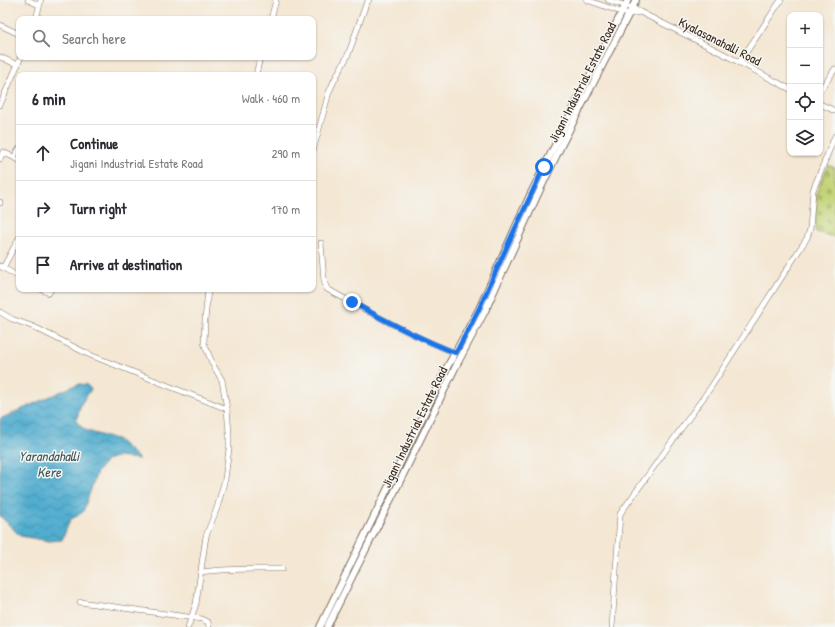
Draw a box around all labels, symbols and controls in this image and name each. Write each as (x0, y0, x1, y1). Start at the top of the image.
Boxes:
street label: Kyalasanahalli Road (676, 12, 764, 70)
map controls (787, 12, 823, 156)
button: + (787, 12, 823, 48)
search box (16, 16, 316, 60)
street label: Jigani Industrial Estate Road (544, 19, 620, 145)
icon: search (30, 27, 52, 49)
text: Search here (62, 28, 126, 49)
button: − (787, 48, 823, 84)
button: locate (787, 84, 823, 120)
text: 6 min (32, 87, 66, 110)
text: Walk · 460 m (242, 89, 300, 107)
button: layers (787, 120, 823, 156)
text: Continue (70, 133, 118, 154)
icon: ahead (32, 142, 54, 164)
text: 290 m (271, 144, 300, 162)
text: Jigani Industrial Estate Road (70, 154, 203, 172)
route start (535, 158, 553, 176)
icon: right (32, 198, 54, 220)
text: Turn right (70, 198, 126, 219)
text: 170 m (271, 200, 300, 218)
icon: arrive (32, 254, 54, 276)
text: Arrive at destination (70, 254, 182, 275)
route end (343, 293, 361, 311)
street label: Jigani Industrial Estate Road (377, 363, 451, 491)
water label: Yarandahalli Kere (19, 446, 81, 481)

